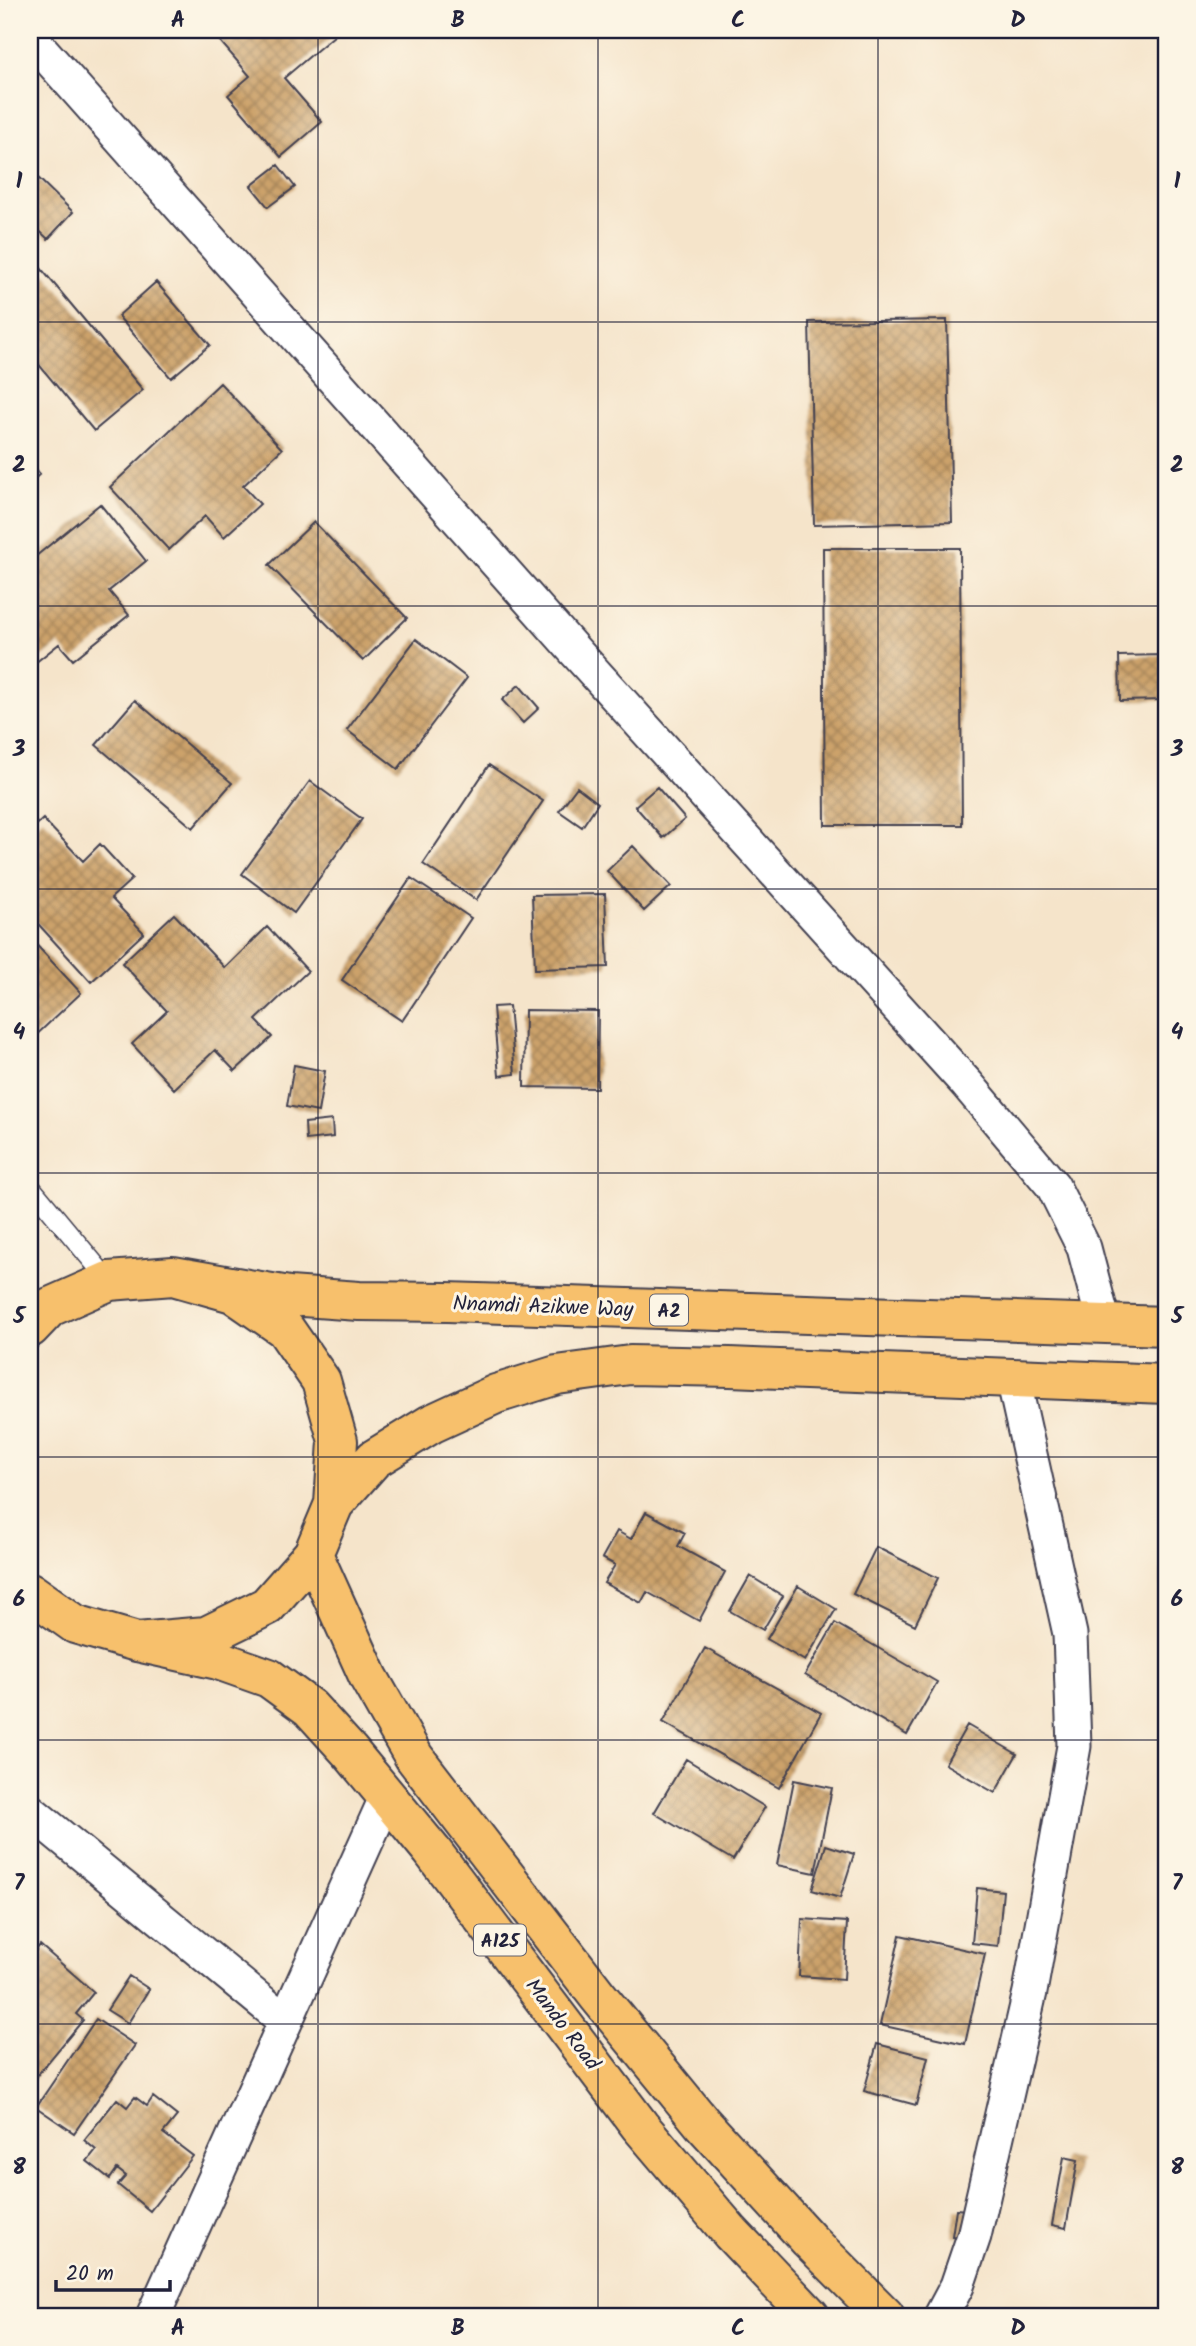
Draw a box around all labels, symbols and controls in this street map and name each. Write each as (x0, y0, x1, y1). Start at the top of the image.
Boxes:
text: A (171, 3, 185, 39)
text: B (451, 3, 465, 39)
text: C (731, 3, 745, 39)
text: D (1010, 3, 1026, 39)
text: 1 (16, 164, 23, 200)
text: 1 (1174, 164, 1181, 200)
text: 2 (12, 448, 26, 484)
text: 2 (1170, 448, 1184, 484)
text: 3 (12, 732, 26, 768)
text: 3 (1170, 732, 1184, 768)
text: 4 (13, 1015, 26, 1051)
text: 4 (1171, 1015, 1184, 1051)
street label: Nnamdi Azikwe Way (452, 1288, 634, 1327)
road number: A2 (650, 1294, 688, 1326)
text: 5 (12, 1299, 27, 1335)
text: 5 (1170, 1299, 1185, 1335)
text: 6 (13, 1582, 25, 1618)
text: 6 (1171, 1582, 1183, 1618)
text: 7 (14, 1866, 26, 1902)
text: 7 (1172, 1866, 1184, 1902)
road number: A125 (474, 1924, 526, 1956)
street label: Mando Road (516, 1972, 608, 2078)
text: 8 (12, 2150, 26, 2186)
text: 8 (1170, 2150, 1184, 2186)
scale bar (56, 2248, 170, 2292)
text: 20 m (66, 2258, 114, 2291)
text: A (171, 2311, 185, 2346)
text: B (451, 2311, 465, 2346)
text: C (731, 2311, 745, 2346)
text: D (1010, 2311, 1026, 2346)

